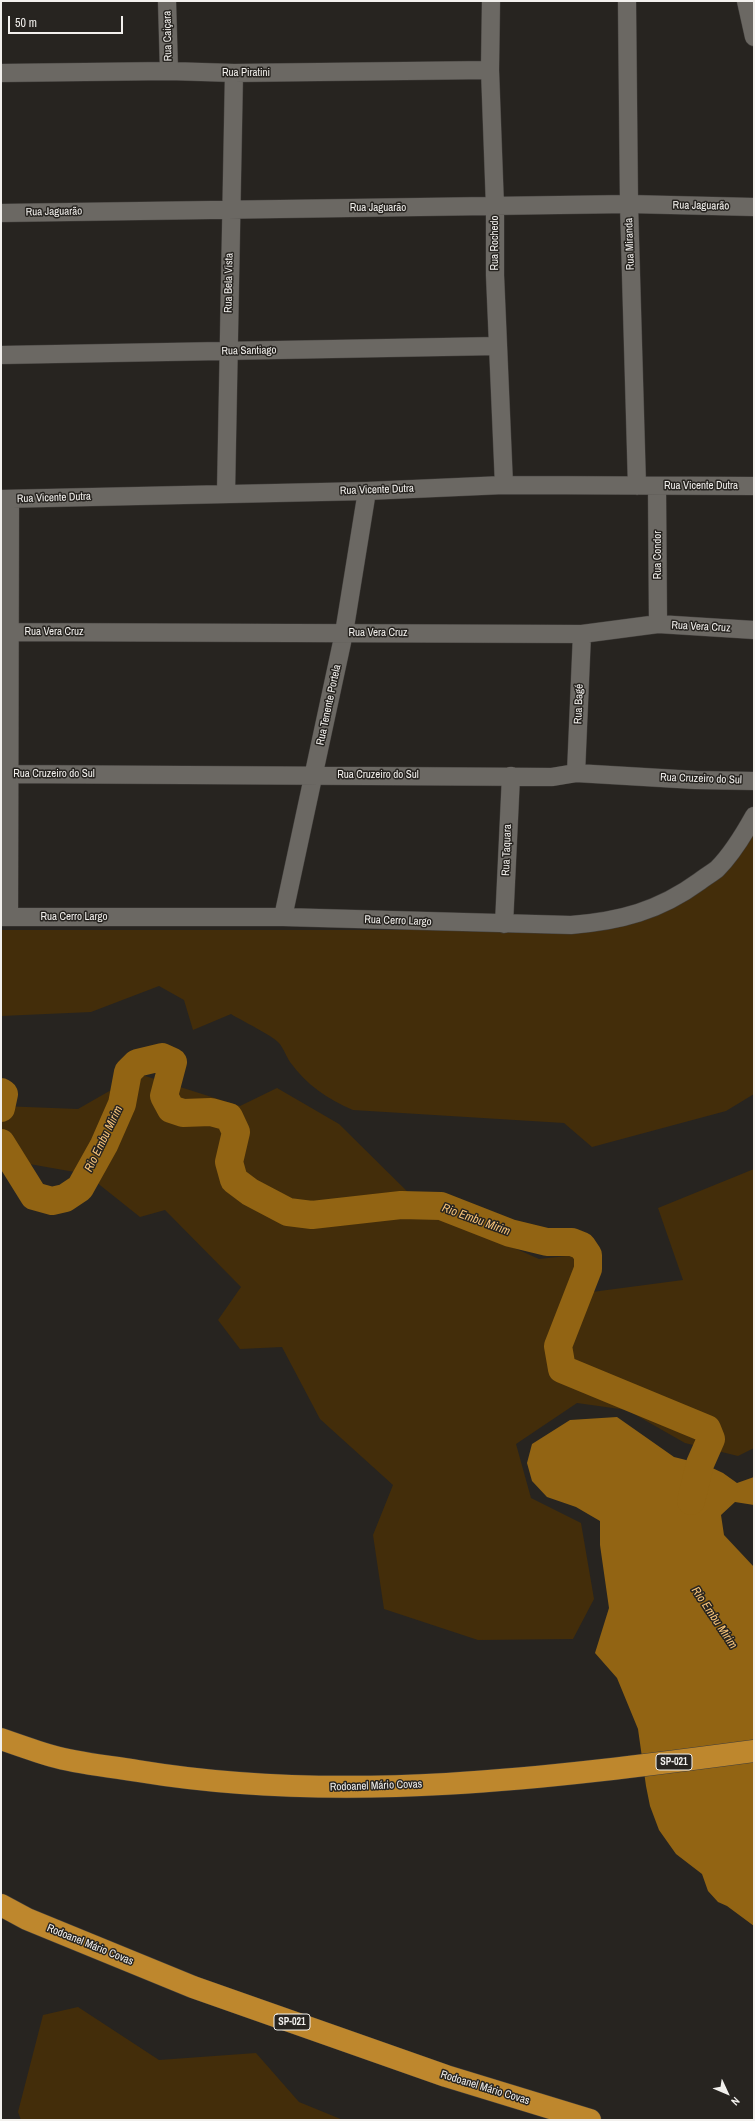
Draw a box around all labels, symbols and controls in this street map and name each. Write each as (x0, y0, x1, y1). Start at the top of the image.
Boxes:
scale bar (10, 8, 125, 34)
street label: Rua Caiçara (161, 11, 175, 61)
text: 50 m (15, 15, 37, 31)
street label: Rua Piratini (222, 66, 270, 80)
street label: Rua Jaguarão (673, 199, 729, 213)
street label: Rua Jaguarão (350, 201, 406, 215)
street label: Rua Jaguarão (26, 205, 82, 219)
street label: Rua Rochedo (488, 215, 502, 271)
street label: Rua Miranda (622, 218, 638, 270)
street label: Rua Bela Vista (222, 253, 236, 313)
street label: Rua Santiago (221, 344, 277, 358)
street label: Rua Vicente Dutra (664, 479, 738, 493)
street label: Rua Vicente Dutra (340, 482, 414, 498)
street label: Rua Vicente Dutra (17, 490, 91, 506)
street label: Rua Condor (651, 531, 665, 579)
street label: Rua Vera Cruz (671, 619, 731, 635)
street label: Rua Vera Cruz (24, 625, 84, 639)
street label: Rua Vera Cruz (348, 626, 408, 640)
street label: Rua Tenente Portela (314, 663, 344, 747)
street label: Rua Bagé (572, 684, 586, 724)
street label: Rua Cruzeiro do Sul (13, 767, 95, 781)
street label: Rua Cruzeiro do Sul (337, 768, 419, 782)
street label: Rua Cruzeiro do Sul (660, 771, 742, 787)
street label: Rua Taquara (499, 824, 515, 876)
street label: Rua Cerro Largo (40, 910, 108, 924)
street label: Rua Cerro Largo (364, 913, 432, 929)
water label: Rio Embu Mirim (82, 1104, 126, 1174)
water label: Rio Embu Mirim (440, 1201, 512, 1239)
water label: Rio Embu Mirim (688, 1584, 740, 1652)
road number: SP-021 (656, 1754, 692, 1770)
street label: Rodoanel Mário Covas (330, 1778, 422, 1794)
street label: Rodoanel Mário Covas (45, 1922, 135, 1968)
road number: SP-021 (274, 2014, 310, 2030)
street label: Rodoanel Mário Covas (439, 2068, 531, 2108)
north arrow (707, 2073, 747, 2113)
text: N (728, 2094, 743, 2109)

